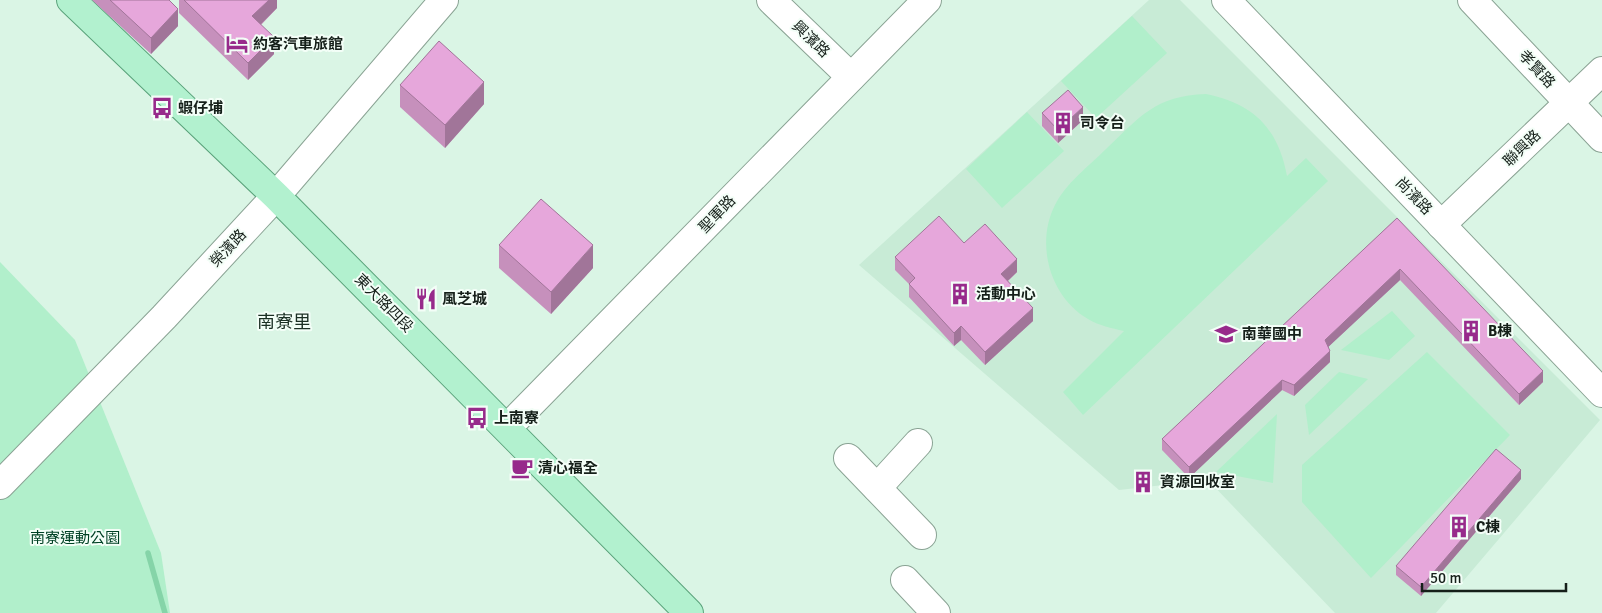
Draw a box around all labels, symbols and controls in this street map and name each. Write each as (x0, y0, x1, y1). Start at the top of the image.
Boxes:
street label: 興濱路 (789, 17, 833, 61)
hotel icon: 約客汽車旅館 (224, 31, 250, 57)
place label: 約客汽車旅館 (253, 35, 343, 53)
street label: 孝賢路 (1515, 46, 1559, 92)
bus stop icon: 蝦仔埔 (149, 95, 175, 121)
place label: 蝦仔埔 (178, 99, 223, 117)
building icon: 司令台 (1050, 110, 1076, 136)
place label: 司令台 (1080, 114, 1125, 132)
street label: 聯興路 (1500, 126, 1544, 170)
street label: 尚濱路 (1392, 174, 1436, 218)
street label: 聖軍路 (695, 192, 739, 236)
street label: 榮濱路 (206, 225, 250, 271)
street label: 東大路四段 (351, 270, 417, 336)
building icon: 活動中心 (947, 281, 973, 307)
place label: 活動中心 (976, 285, 1036, 303)
restaurant icon: 風芝城 (413, 286, 439, 312)
place label: 風芝城 (442, 290, 487, 308)
district label: 南寮里 (257, 311, 311, 333)
building icon: B棟 (1458, 318, 1484, 344)
school or university icon: 南華國中 (1213, 321, 1239, 347)
place label: B棟 (1488, 322, 1512, 340)
place label: 南華國中 (1242, 325, 1302, 343)
bus stop icon: 上南寮 (464, 405, 490, 431)
place label: 上南寮 (494, 409, 539, 427)
cafe icon: 清心福全 (509, 455, 535, 481)
place label: 清心福全 (538, 459, 598, 477)
building icon: 資源回收室 (1130, 469, 1156, 495)
place label: 資源回收室 (1160, 473, 1235, 491)
building icon: C棟 (1446, 514, 1472, 540)
place label: C棟 (1476, 518, 1500, 536)
park label: 南寮運動公園 (30, 529, 120, 547)
scale bar (1422, 560, 1566, 592)
text: 50 m (1430, 569, 1461, 587)

